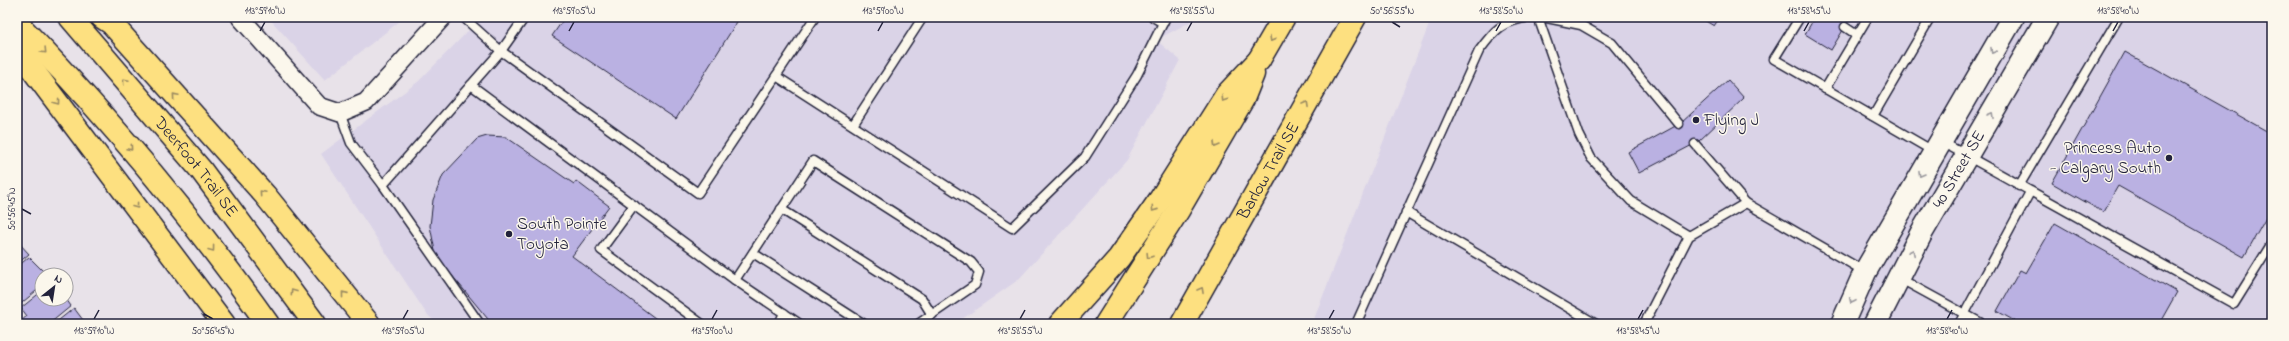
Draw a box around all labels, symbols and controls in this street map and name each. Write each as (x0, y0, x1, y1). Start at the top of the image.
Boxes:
text: 113°59'10"W (245, 4, 286, 19)
text: 113°59'05"W (552, 4, 596, 19)
text: 113°59'00"W (862, 4, 904, 19)
text: 113°58'55"W (1169, 4, 1215, 19)
text: 50°56'55"N (1370, 4, 1414, 19)
text: 113°58'50"W (1479, 4, 1523, 19)
text: 113°58'45"W (1787, 4, 1831, 19)
text: 113°58'40"W (2097, 4, 2139, 19)
one-way arrow (1269, 34, 1276, 42)
one-way arrow (39, 46, 47, 54)
one-way arrow (1991, 47, 1998, 54)
one-way arrow (122, 78, 129, 85)
one-way arrow (173, 93, 180, 101)
one-way arrow (1221, 95, 1229, 102)
one-way arrow (53, 98, 60, 105)
one-way arrow (1302, 101, 1309, 108)
place label: Flying J (1703, 108, 1759, 135)
street label: Deerfoot Trail SE (147, 110, 244, 223)
one-way arrow (1986, 112, 1993, 119)
marker: Flying J (1691, 115, 1701, 125)
street label: Barlow Trail SE (1230, 117, 1306, 225)
street label: 40 Street SE (1926, 125, 1992, 213)
place label: Princess Auto - Calgary South (2050, 136, 2161, 183)
one-way arrow (1214, 141, 1221, 148)
one-way arrow (125, 144, 132, 151)
marker: Princess Auto - Calgary South (2164, 153, 2174, 163)
one-way arrow (1919, 170, 1926, 178)
text: 50°56'45"N (5, 187, 20, 230)
one-way arrow (260, 190, 267, 197)
one-way arrow (131, 202, 138, 209)
one-way arrow (1152, 204, 1159, 211)
place label: South Pointe Toyota (517, 212, 607, 258)
marker: South Pointe Toyota (504, 229, 514, 239)
one-way arrow (208, 244, 215, 251)
one-way arrow (1907, 249, 1914, 256)
one-way arrow (1146, 252, 1154, 259)
north arrow (34, 267, 74, 307)
text: N (51, 270, 66, 288)
one-way arrow (1197, 287, 1204, 294)
one-way arrow (290, 289, 297, 296)
one-way arrow (342, 291, 349, 298)
one-way arrow (1849, 297, 1857, 304)
text: 113°59'10"W (74, 324, 115, 339)
text: 50°56'45"N (192, 324, 235, 339)
text: 113°59'05"W (381, 324, 425, 339)
text: 113°59'00"W (691, 324, 733, 339)
text: 113°58'55"W (997, 324, 1043, 339)
text: 113°58'50"W (1307, 324, 1351, 339)
text: 113°58'45"W (1616, 324, 1660, 339)
text: 113°58'40"W (1926, 324, 1968, 339)

